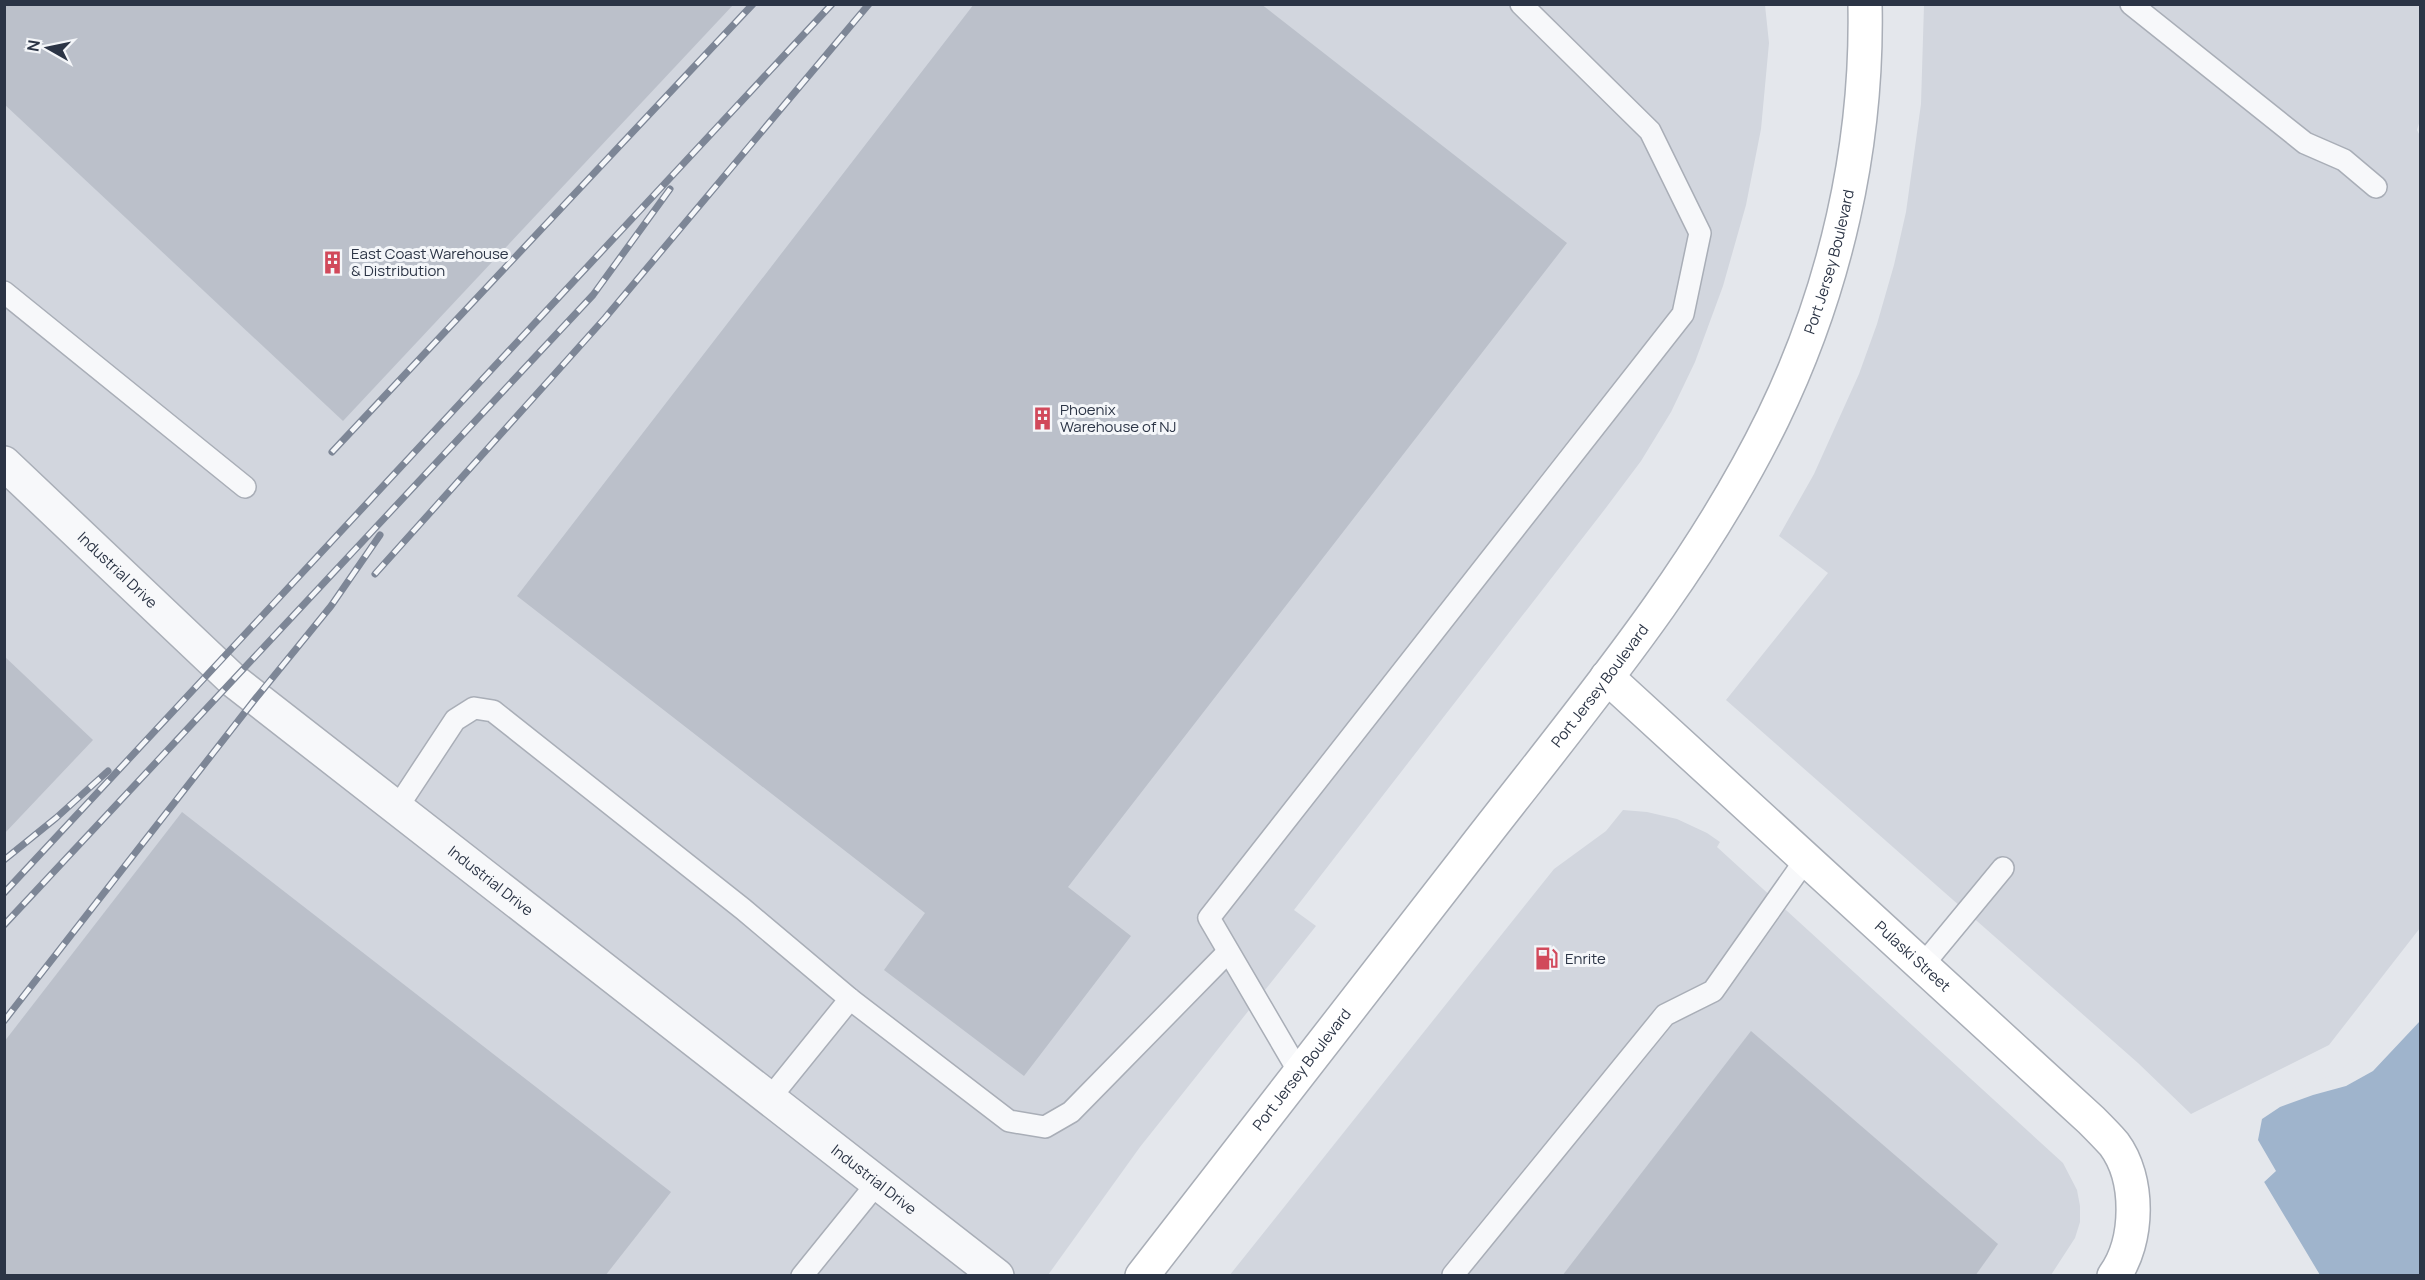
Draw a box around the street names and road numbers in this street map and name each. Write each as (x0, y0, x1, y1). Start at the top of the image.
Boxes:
street label: Port Jersey Boulevard (1799, 188, 1859, 337)
street label: Industrial Drive (73, 527, 162, 613)
street label: Port Jersey Boulevard (1546, 620, 1653, 751)
street label: Industrial Drive (444, 841, 538, 921)
street label: Pulaski Street (1870, 916, 1955, 996)
street label: Port Jersey Boulevard (1248, 1004, 1356, 1135)
street label: Industrial Drive (827, 1139, 921, 1219)

